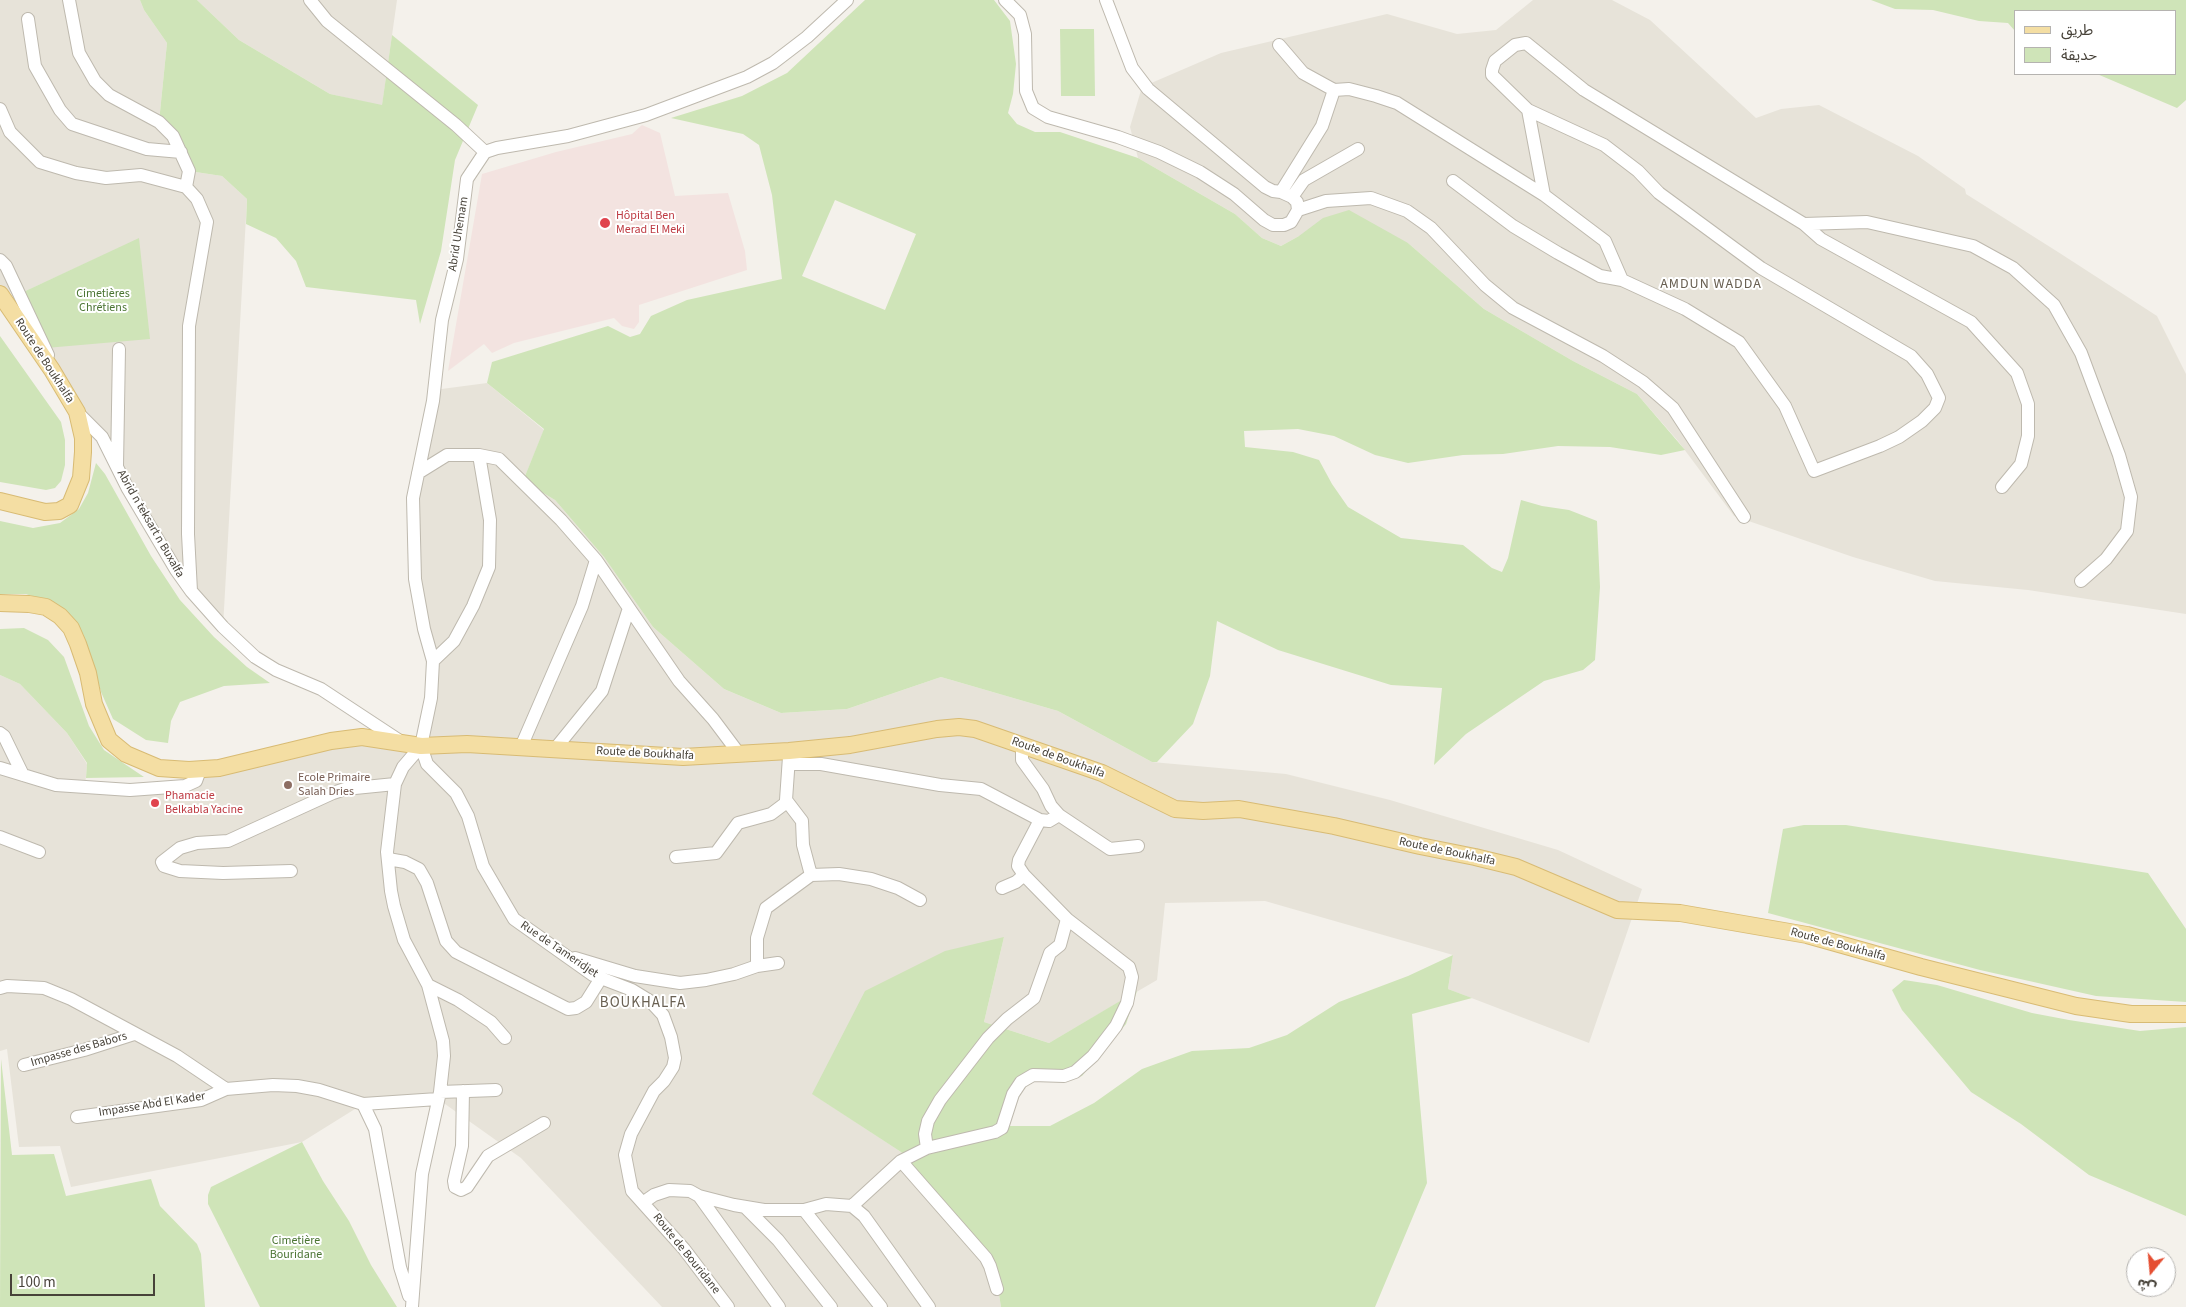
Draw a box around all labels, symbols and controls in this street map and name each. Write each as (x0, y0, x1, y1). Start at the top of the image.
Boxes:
legend (2014, 10, 2176, 75)
text: طريق (2061, 20, 2093, 41)
text: حديقة (2061, 45, 2097, 66)
street label: Abrid Uhemam (446, 196, 472, 272)
place label: Hôpital Ben Merad El Meki (616, 209, 685, 237)
marker: Hôpital Ben Merad El Meki (598, 216, 612, 230)
district label: AMDUN WADDA (1659, 277, 1763, 293)
park label: Cimetières Chrétiens (76, 287, 130, 315)
street label: Route de Boukhalfa (11, 316, 77, 406)
street label: Abrid n teksart n Buxalfa (113, 468, 187, 580)
street label: Route de Boukhalfa (1010, 734, 1106, 782)
street label: Route de Boukhalfa (596, 744, 694, 764)
place label: Ecole Primaire Salah Dries (298, 771, 370, 799)
marker: Ecole Primaire Salah Dries (282, 779, 294, 791)
place label: Phamacie Belkabla Yacine (165, 789, 243, 817)
marker: Phamacie Belkabla Yacine (149, 797, 161, 809)
street label: Route de Boukhalfa (1398, 835, 1496, 869)
street label: Rue de Tameridjet (517, 919, 601, 981)
street label: Route de Boukhalfa (1789, 925, 1887, 965)
district label: BOUKHALFA (599, 995, 687, 1013)
street label: Impasse des Babors (29, 1029, 129, 1071)
street label: Impasse Abd El Kader (98, 1089, 206, 1121)
street label: Route de Bouridane (649, 1211, 723, 1297)
park label: Cimetière Bouridane (270, 1234, 322, 1262)
north arrow (2126, 1247, 2176, 1297)
scale bar (12, 1264, 158, 1296)
text: 100 m (18, 1272, 56, 1293)
text: ش (2135, 1273, 2159, 1298)

